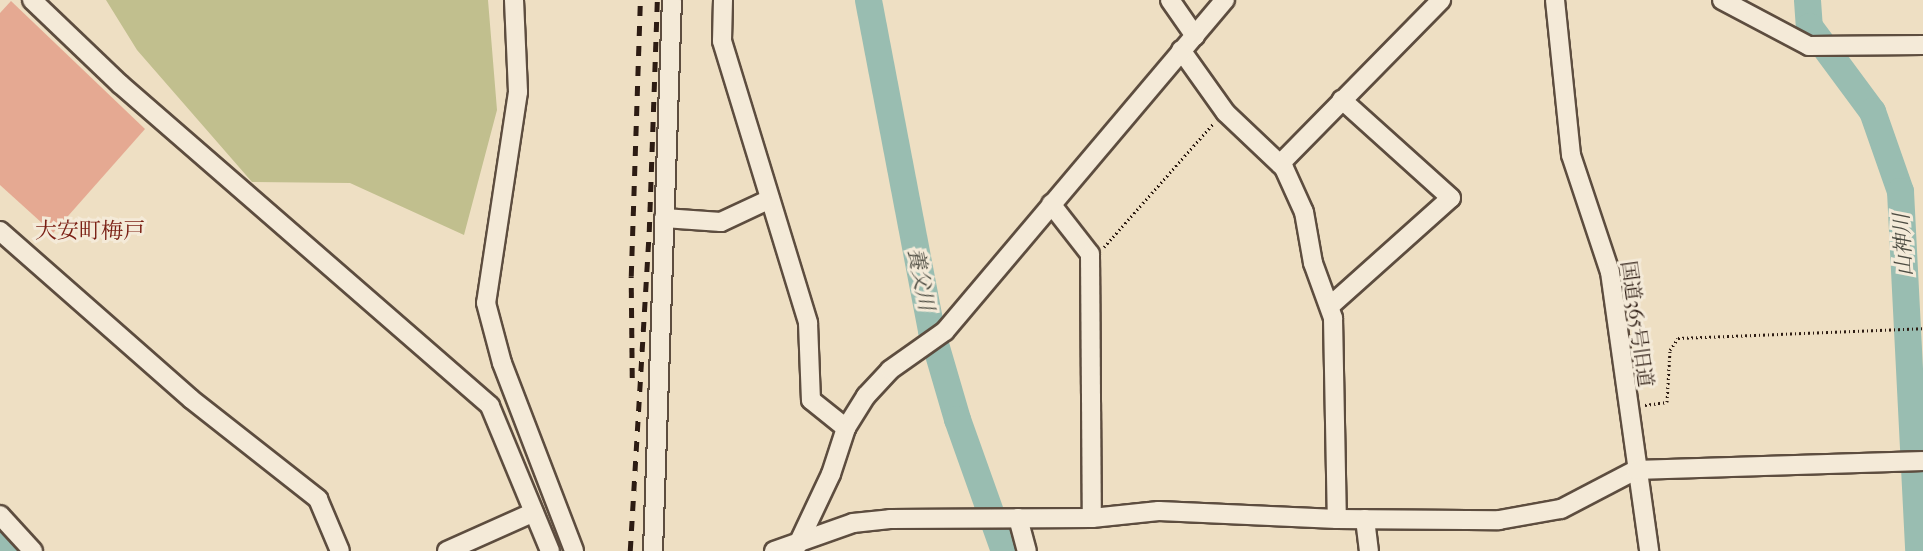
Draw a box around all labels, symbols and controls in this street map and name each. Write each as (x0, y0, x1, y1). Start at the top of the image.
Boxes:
water label: 山神川 (1889, 213, 1917, 277)
district label: 大安町梅戸 (35, 219, 145, 245)
water label: 養父川 (903, 246, 939, 312)
street label: 国道365号旧道 (1616, 259, 1658, 389)

